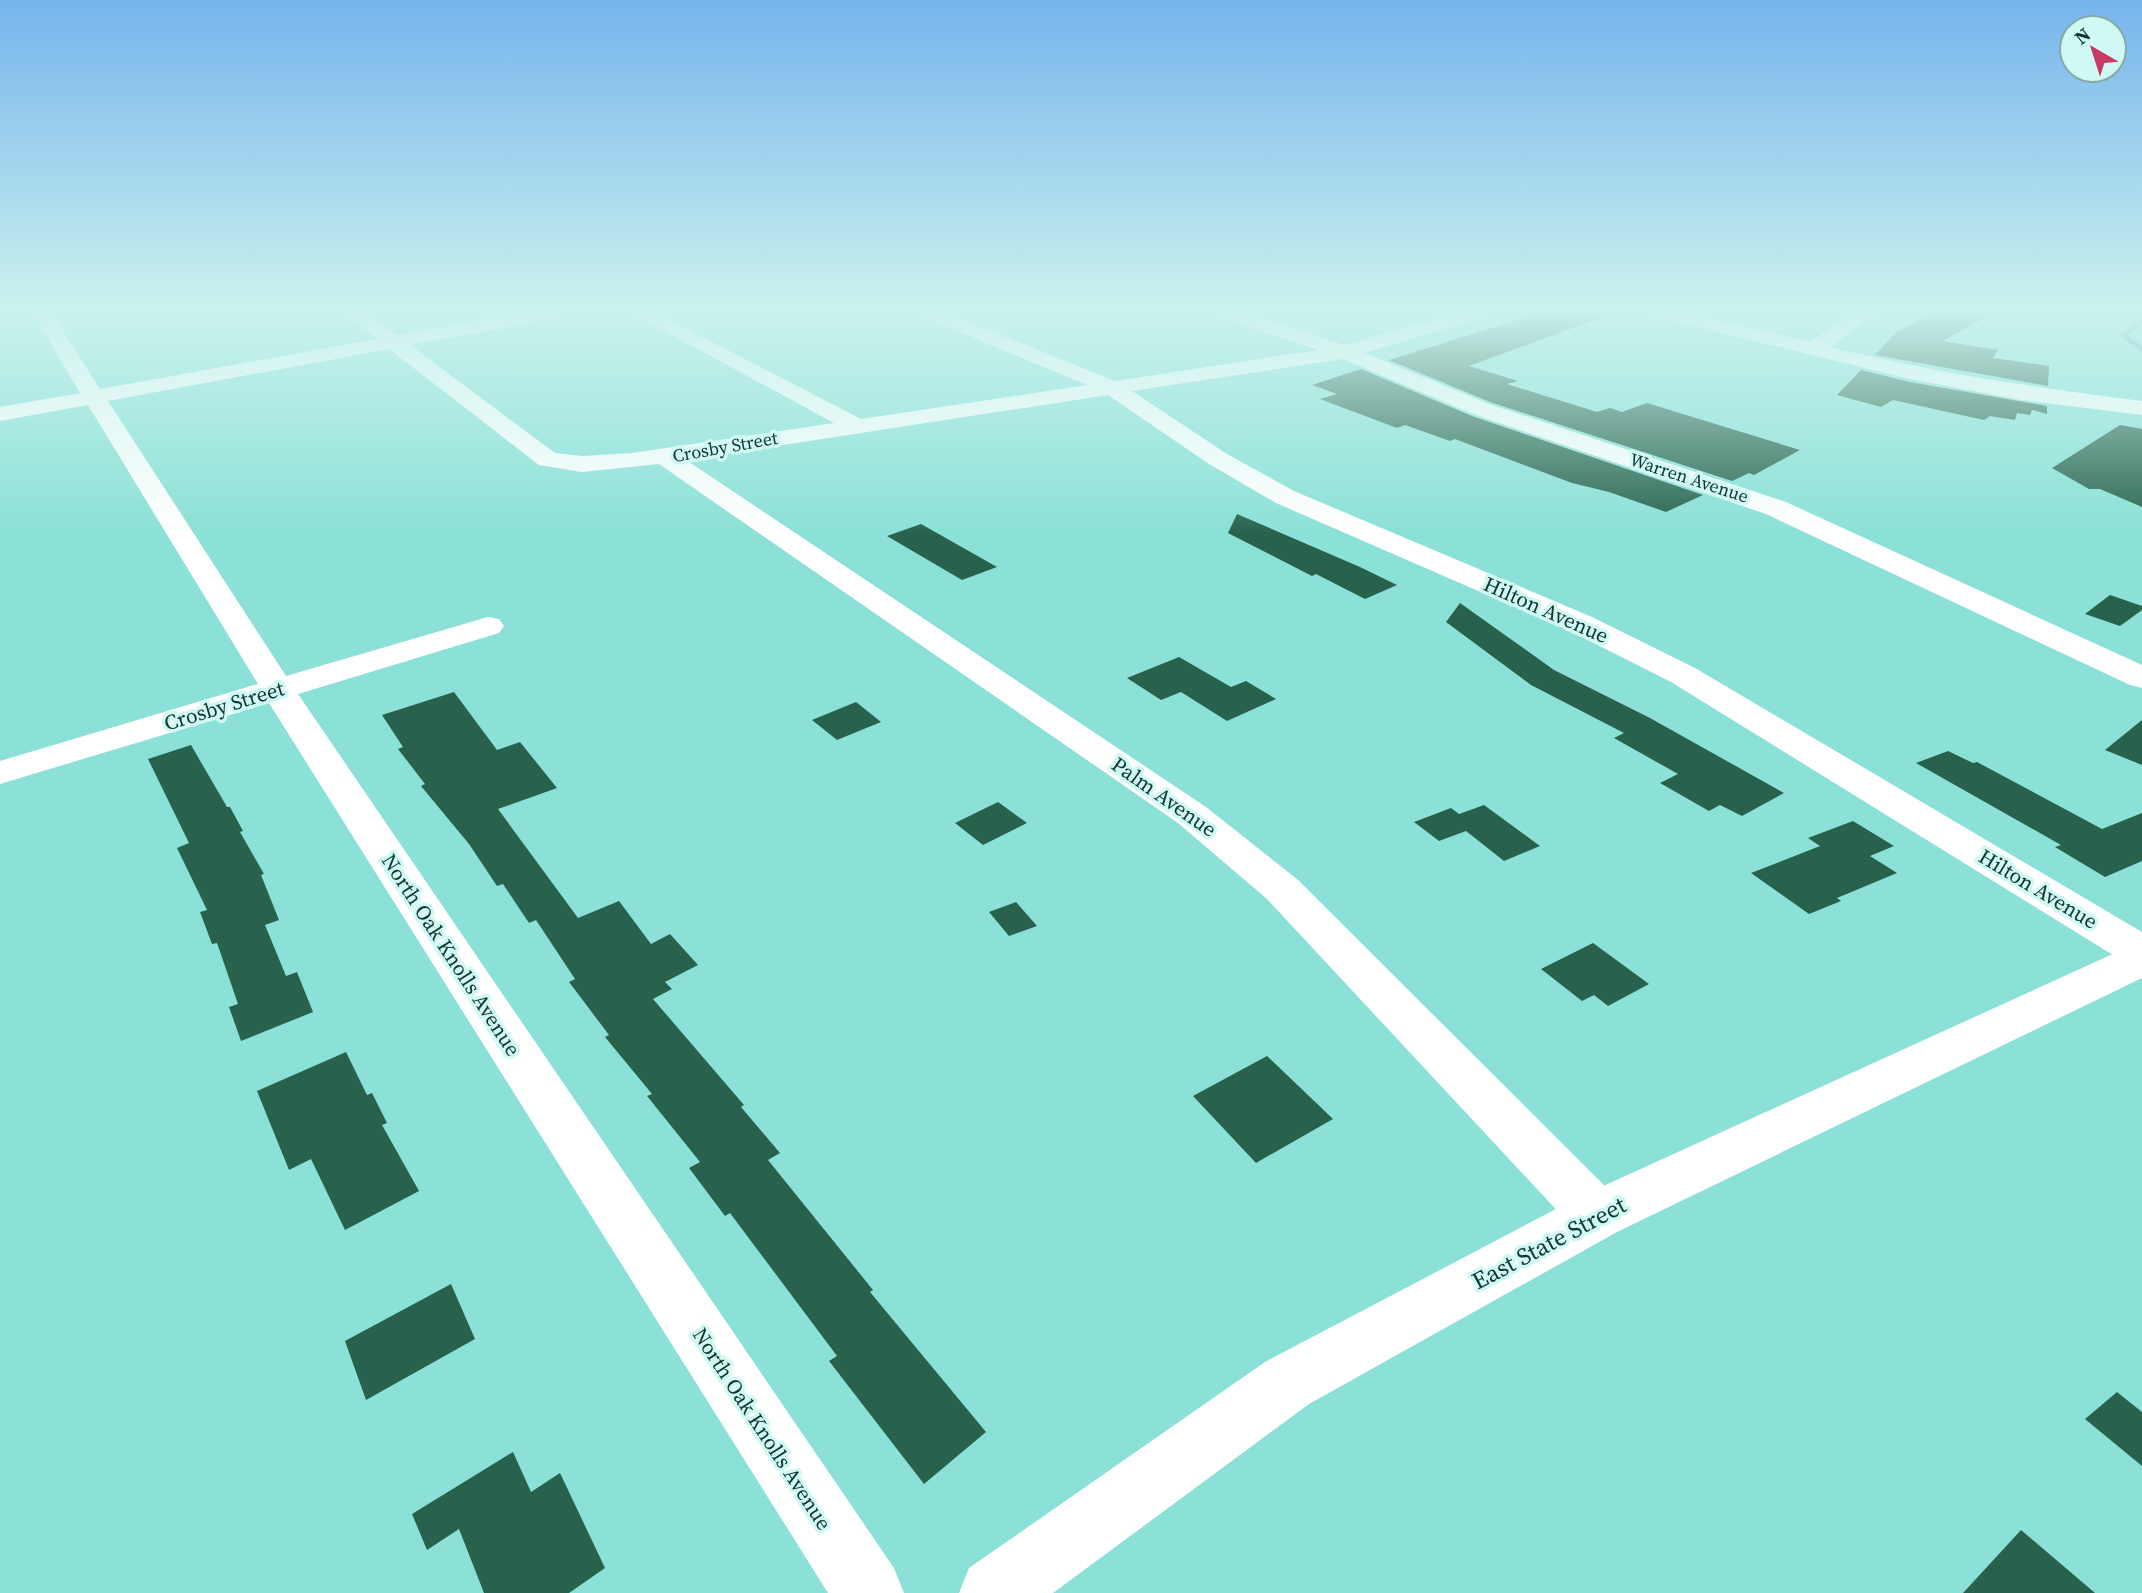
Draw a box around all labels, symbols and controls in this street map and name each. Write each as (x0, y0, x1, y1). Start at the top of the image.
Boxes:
north arrow (2058, 14, 2128, 84)
text: N (2069, 21, 2096, 50)
street label: Crosby Street (670, 425, 780, 468)
street label: Warren Avenue (1627, 447, 1752, 509)
street label: Hilton Avenue (1479, 569, 1613, 650)
street label: Crosby Street (160, 673, 288, 738)
street label: Palm Avenue (1106, 750, 1223, 843)
street label: Hilton Avenue (1973, 842, 2103, 936)
street label: North Oak Knolls Avenue (375, 848, 528, 1061)
street label: East State Street (1466, 1188, 1632, 1297)
street label: North Oak Knolls Avenue (686, 1322, 839, 1535)

